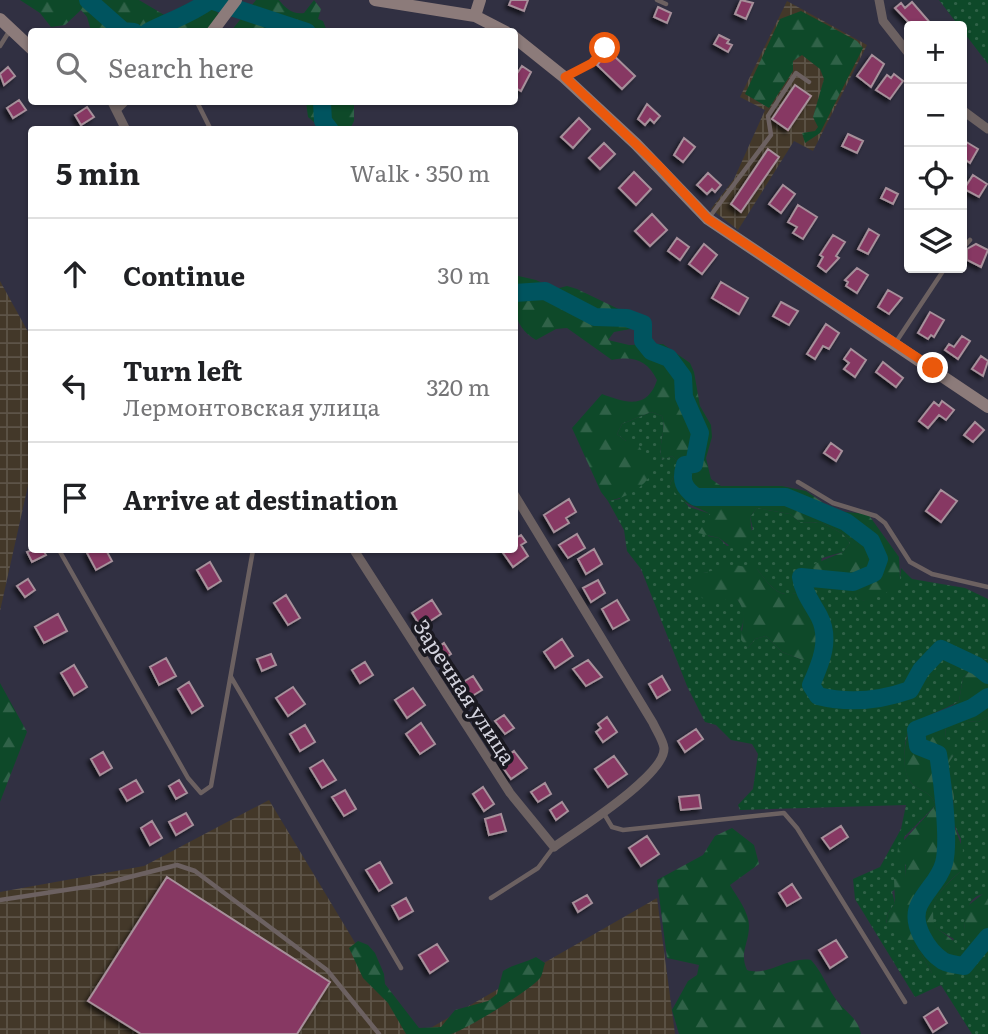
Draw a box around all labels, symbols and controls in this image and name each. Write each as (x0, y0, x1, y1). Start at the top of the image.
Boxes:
map controls (904, 21, 967, 273)
button: + (904, 21, 967, 84)
search box (28, 28, 518, 105)
route start (589, 32, 620, 63)
text: Search here (108, 47, 254, 86)
icon: search (52, 48, 90, 86)
button: − (904, 84, 967, 147)
button: locate (904, 147, 967, 210)
text: 5 min (56, 150, 140, 194)
text: Walk · 350 m (350, 155, 490, 189)
button: layers (904, 210, 967, 273)
icon: ahead (56, 255, 94, 293)
text: Continue (123, 255, 245, 294)
text: 30 m (437, 257, 490, 291)
text: Turn left (123, 350, 242, 389)
route end (917, 352, 948, 383)
icon: left (56, 367, 94, 405)
text: 320 m (426, 369, 490, 403)
text: Лермонтовская улица (123, 389, 380, 423)
icon: arrive (56, 479, 94, 517)
text: Arrive at destination (123, 479, 398, 518)
street label: Заречная улица (407, 612, 525, 770)

